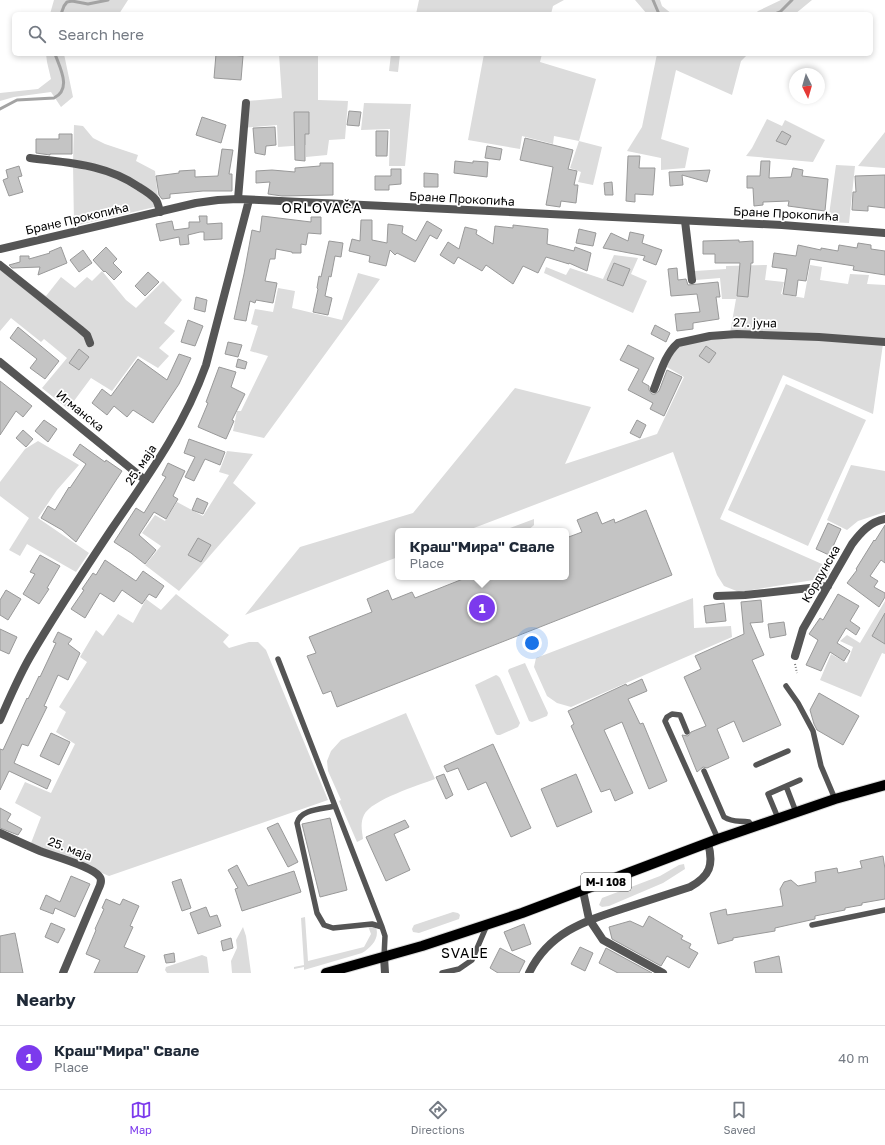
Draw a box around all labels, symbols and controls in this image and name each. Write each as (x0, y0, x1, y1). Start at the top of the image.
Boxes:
search box (12, 12, 873, 56)
icon: search (26, 23, 48, 45)
text: Search here (58, 25, 144, 43)
north arrow (789, 68, 825, 104)
street label: Бране Прокопића (409, 188, 515, 209)
street label: Бране Прокопића (24, 199, 130, 238)
district label: ORLOVAČA (281, 199, 363, 216)
street label: Бране Прокопића (733, 203, 839, 224)
street label: 27. јуна (733, 315, 777, 330)
street label: Игманска (53, 387, 107, 435)
street label: 25. маја (122, 441, 160, 488)
popup (395, 528, 569, 580)
text: Краш"Мира" Свале (409, 537, 555, 555)
street label: Кордунска (798, 542, 843, 605)
text: Place (409, 555, 444, 571)
pin: 1 (469, 593, 495, 623)
your location (522, 633, 542, 653)
street label: 25. маја (46, 833, 94, 864)
road number: M-I 108 (581, 873, 631, 891)
district label: SVALE (441, 944, 489, 961)
text: Nearby (16, 989, 76, 1010)
text: Краш"Мира" Свале (54, 1041, 199, 1059)
text: 1 (26, 1050, 32, 1066)
text: 40 m (838, 1050, 869, 1066)
text: Place (54, 1059, 89, 1075)
tab: Map (129, 1099, 152, 1136)
tab: Directions (411, 1099, 465, 1136)
tab: Saved (723, 1099, 756, 1136)

